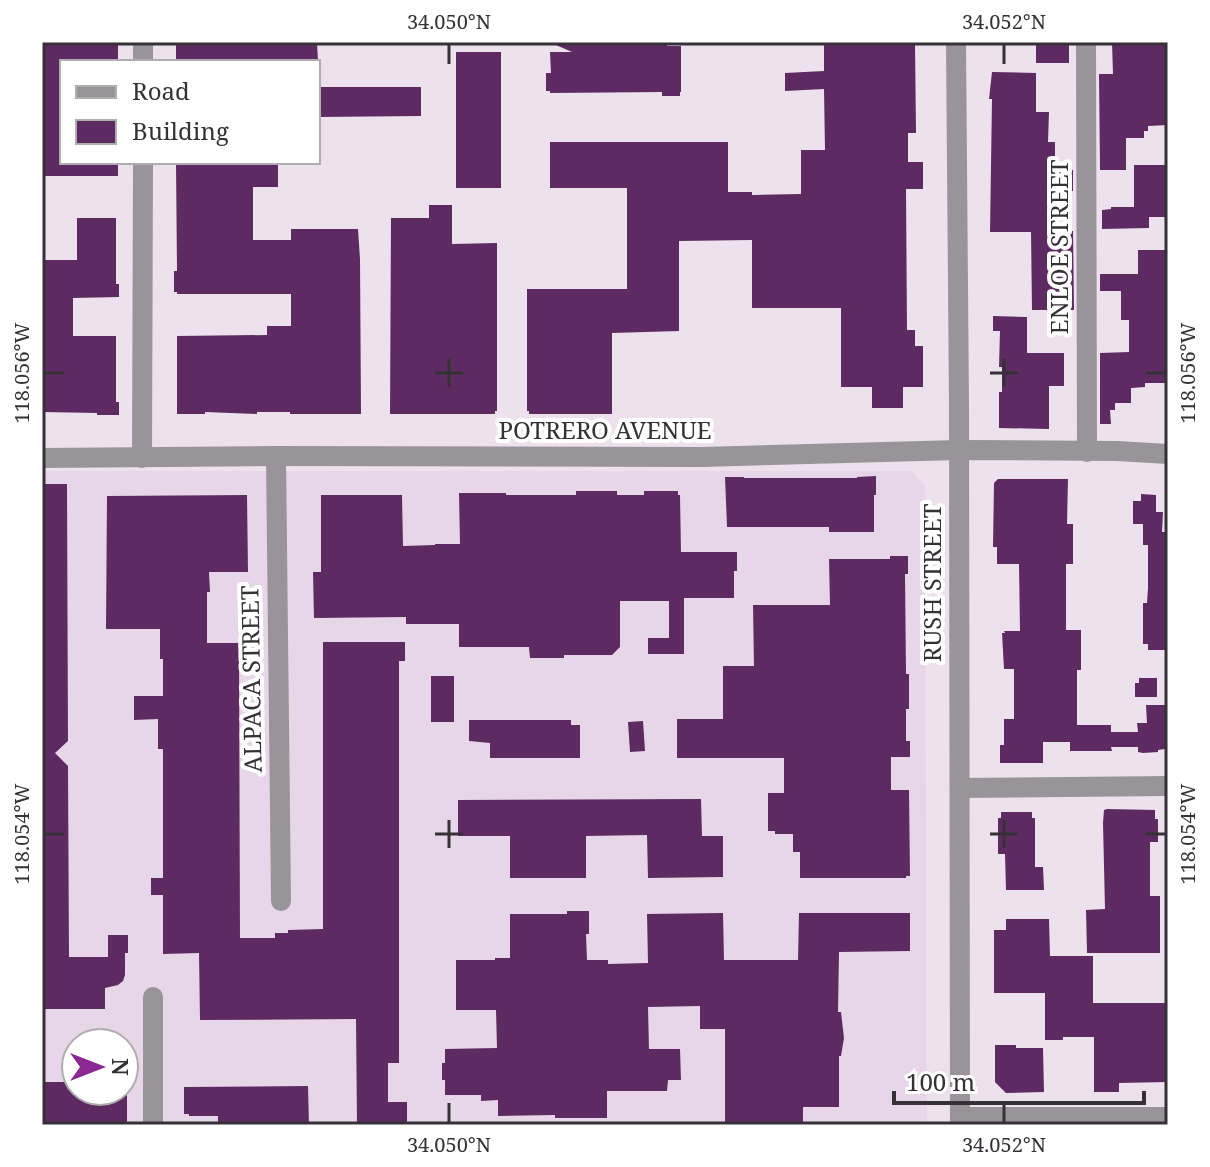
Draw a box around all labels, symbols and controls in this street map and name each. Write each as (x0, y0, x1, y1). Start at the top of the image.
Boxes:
text: 34.050°N (407, 8, 491, 35)
text: 34.052°N (962, 8, 1046, 35)
legend (60, 60, 320, 164)
text: Road (132, 74, 190, 107)
text: Building (132, 114, 229, 147)
street label: ENLOE STREET (1042, 159, 1075, 334)
text: 118.056°W (8, 322, 35, 424)
text: 118.056°W (1174, 322, 1201, 424)
street label: POTRERO AVENUE (498, 413, 712, 446)
street label: RUSH STREET (915, 503, 948, 662)
street label: ALPACA STREET (232, 585, 269, 773)
text: 118.054°W (8, 783, 35, 885)
text: 118.054°W (1174, 783, 1201, 885)
north arrow (60, 1027, 140, 1107)
scale bar (894, 1055, 1144, 1105)
text: N (106, 1058, 136, 1076)
text: 100 m (906, 1065, 975, 1098)
text: 34.050°N (407, 1131, 491, 1158)
text: 34.052°N (962, 1131, 1046, 1158)

